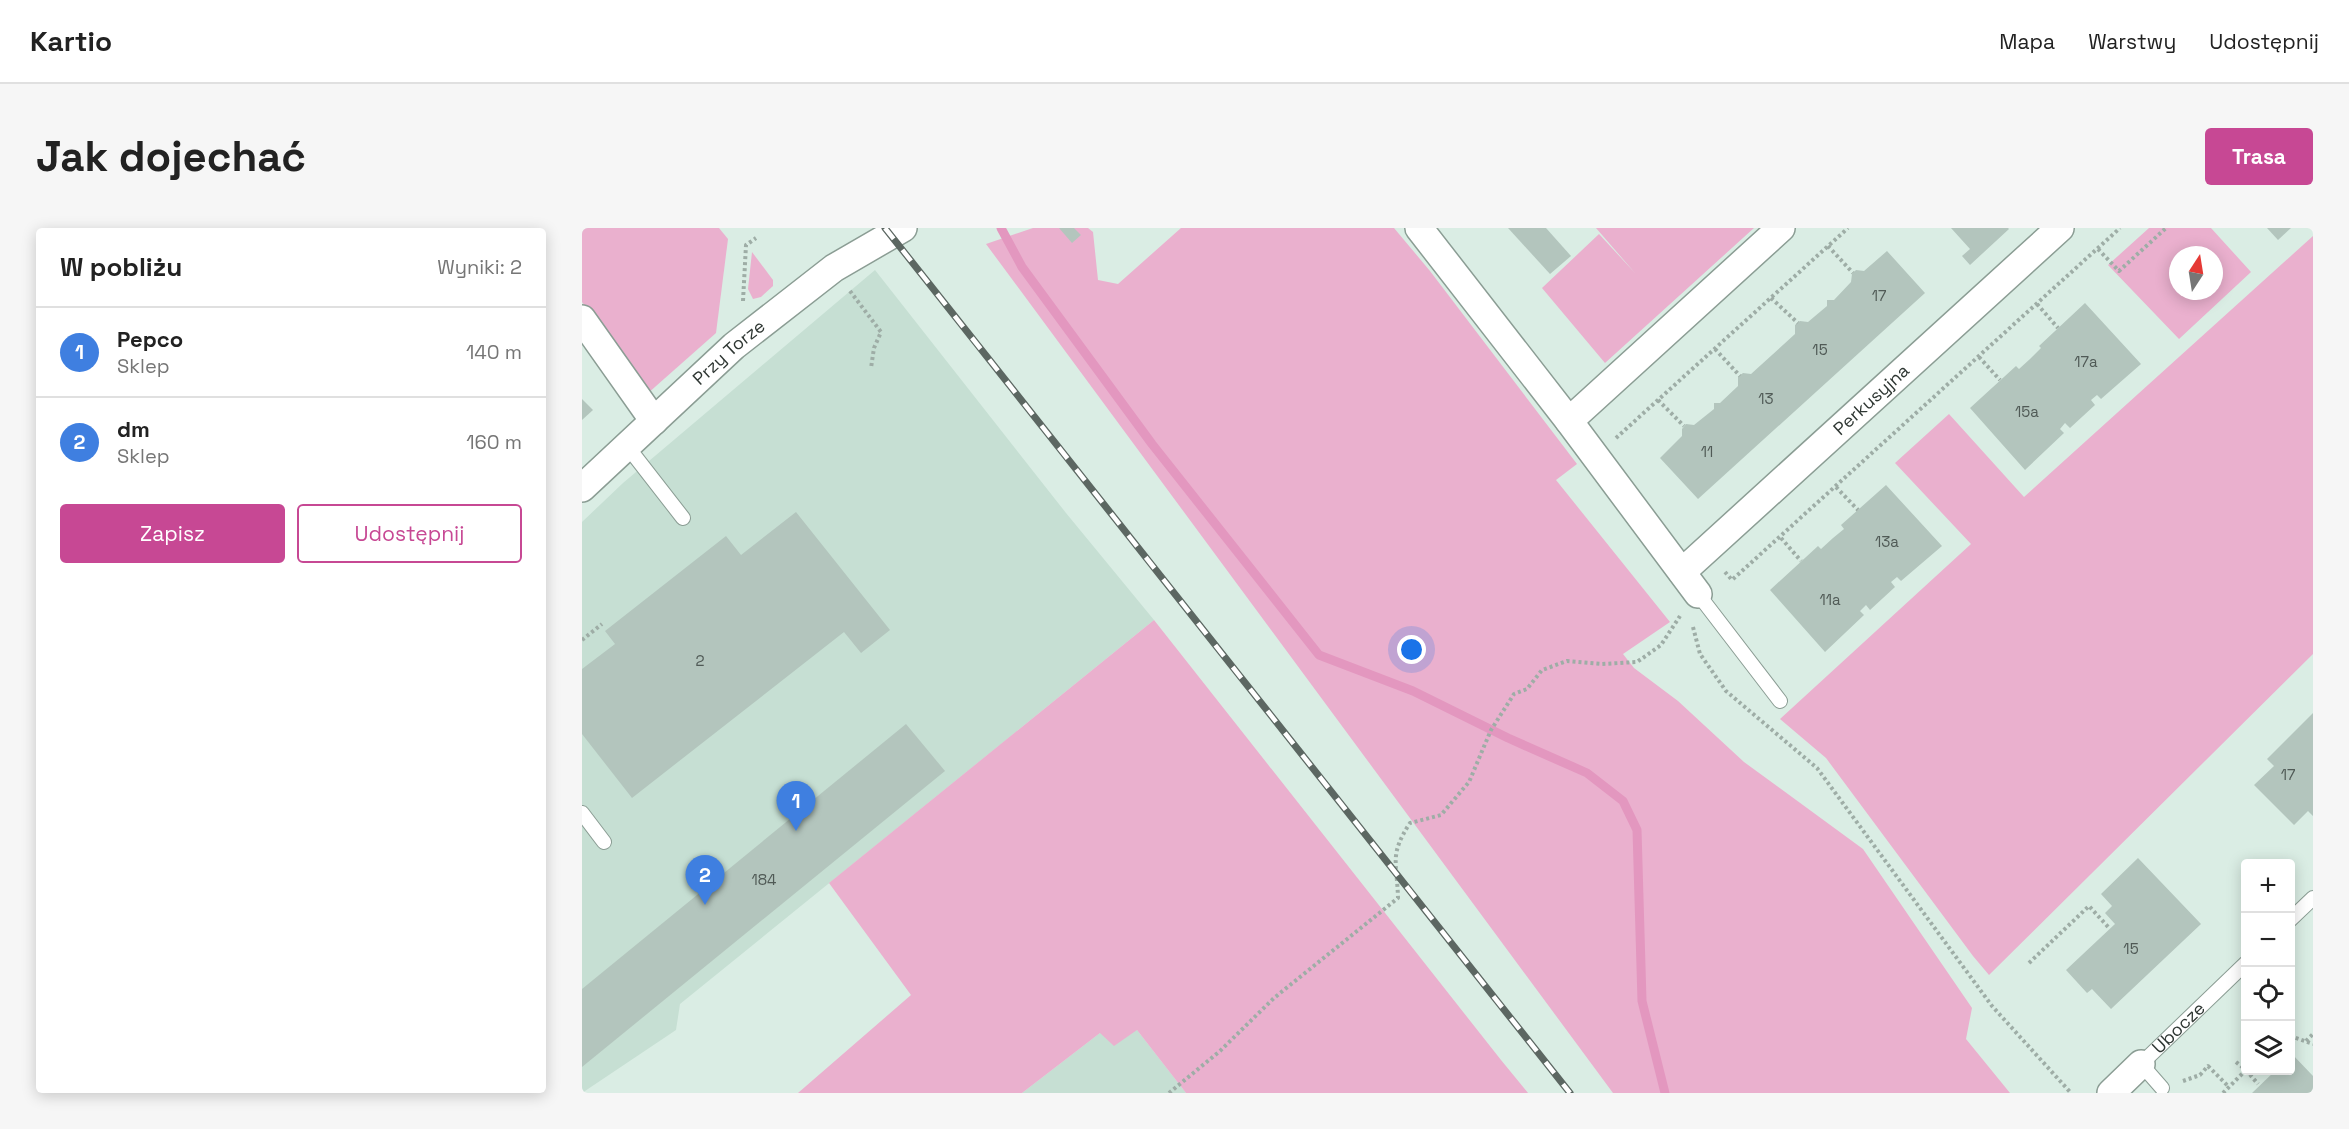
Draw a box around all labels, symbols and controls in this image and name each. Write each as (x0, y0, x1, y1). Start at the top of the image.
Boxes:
text: Kartio (30, 23, 112, 59)
text: Mapa (1999, 28, 2055, 55)
text: Warstwy (2088, 28, 2176, 55)
text: Udostępnij (2209, 28, 2319, 55)
button: Trasa (2205, 128, 2313, 185)
text: Jak dojechać (36, 130, 306, 183)
north arrow (2169, 246, 2223, 300)
text: W pobliżu (60, 250, 182, 284)
text: Wyniki: 2 (437, 254, 522, 280)
house number: 17 (1872, 286, 1886, 305)
street label: Przy Torze (688, 314, 769, 390)
text: Pepco (117, 325, 183, 353)
text: 1 (75, 339, 84, 365)
text: 140 m (466, 339, 522, 365)
house number: 15 (1812, 340, 1828, 359)
house number: 17a (2074, 352, 2098, 371)
text: Sklep (117, 353, 170, 379)
street label: Perkusyjna (1828, 359, 1914, 440)
house number: 13 (1758, 389, 1774, 408)
house number: 15a (2015, 402, 2039, 421)
text: dm (117, 415, 150, 443)
text: 2 (74, 429, 85, 455)
text: 160 m (466, 429, 522, 455)
house number: 11 (1701, 442, 1713, 461)
text: Sklep (117, 443, 170, 469)
button: Zapisz (60, 504, 285, 563)
button: Udostępnij (297, 504, 522, 563)
house number: 13a (1875, 532, 1899, 551)
house number: 11a (1819, 590, 1841, 609)
your location (1397, 635, 1426, 664)
house number: 2 (695, 651, 705, 670)
house number: 17 (2281, 765, 2295, 784)
pin: 1 (776, 782, 816, 831)
pin: 2 (686, 856, 724, 905)
map controls (2241, 859, 2295, 1075)
button: + (2241, 859, 2295, 913)
house number: 184 (752, 870, 777, 889)
button: − (2241, 913, 2295, 967)
house number: 15 (2123, 939, 2139, 958)
button: locate (2241, 967, 2295, 1021)
street label: Ubocze (2147, 997, 2210, 1058)
button: layers (2241, 1021, 2295, 1075)

